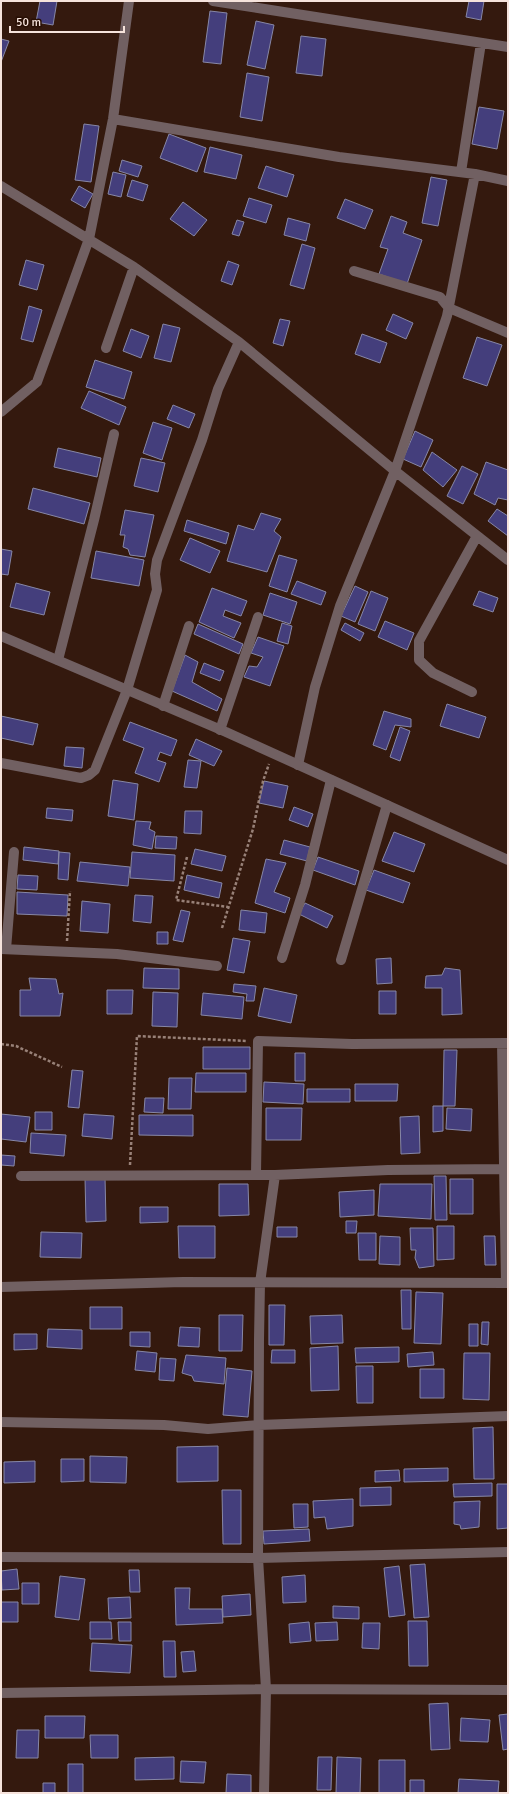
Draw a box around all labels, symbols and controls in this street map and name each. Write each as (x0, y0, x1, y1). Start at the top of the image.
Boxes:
scale bar (10, 8, 124, 34)
text: 50 m (16, 15, 41, 30)

